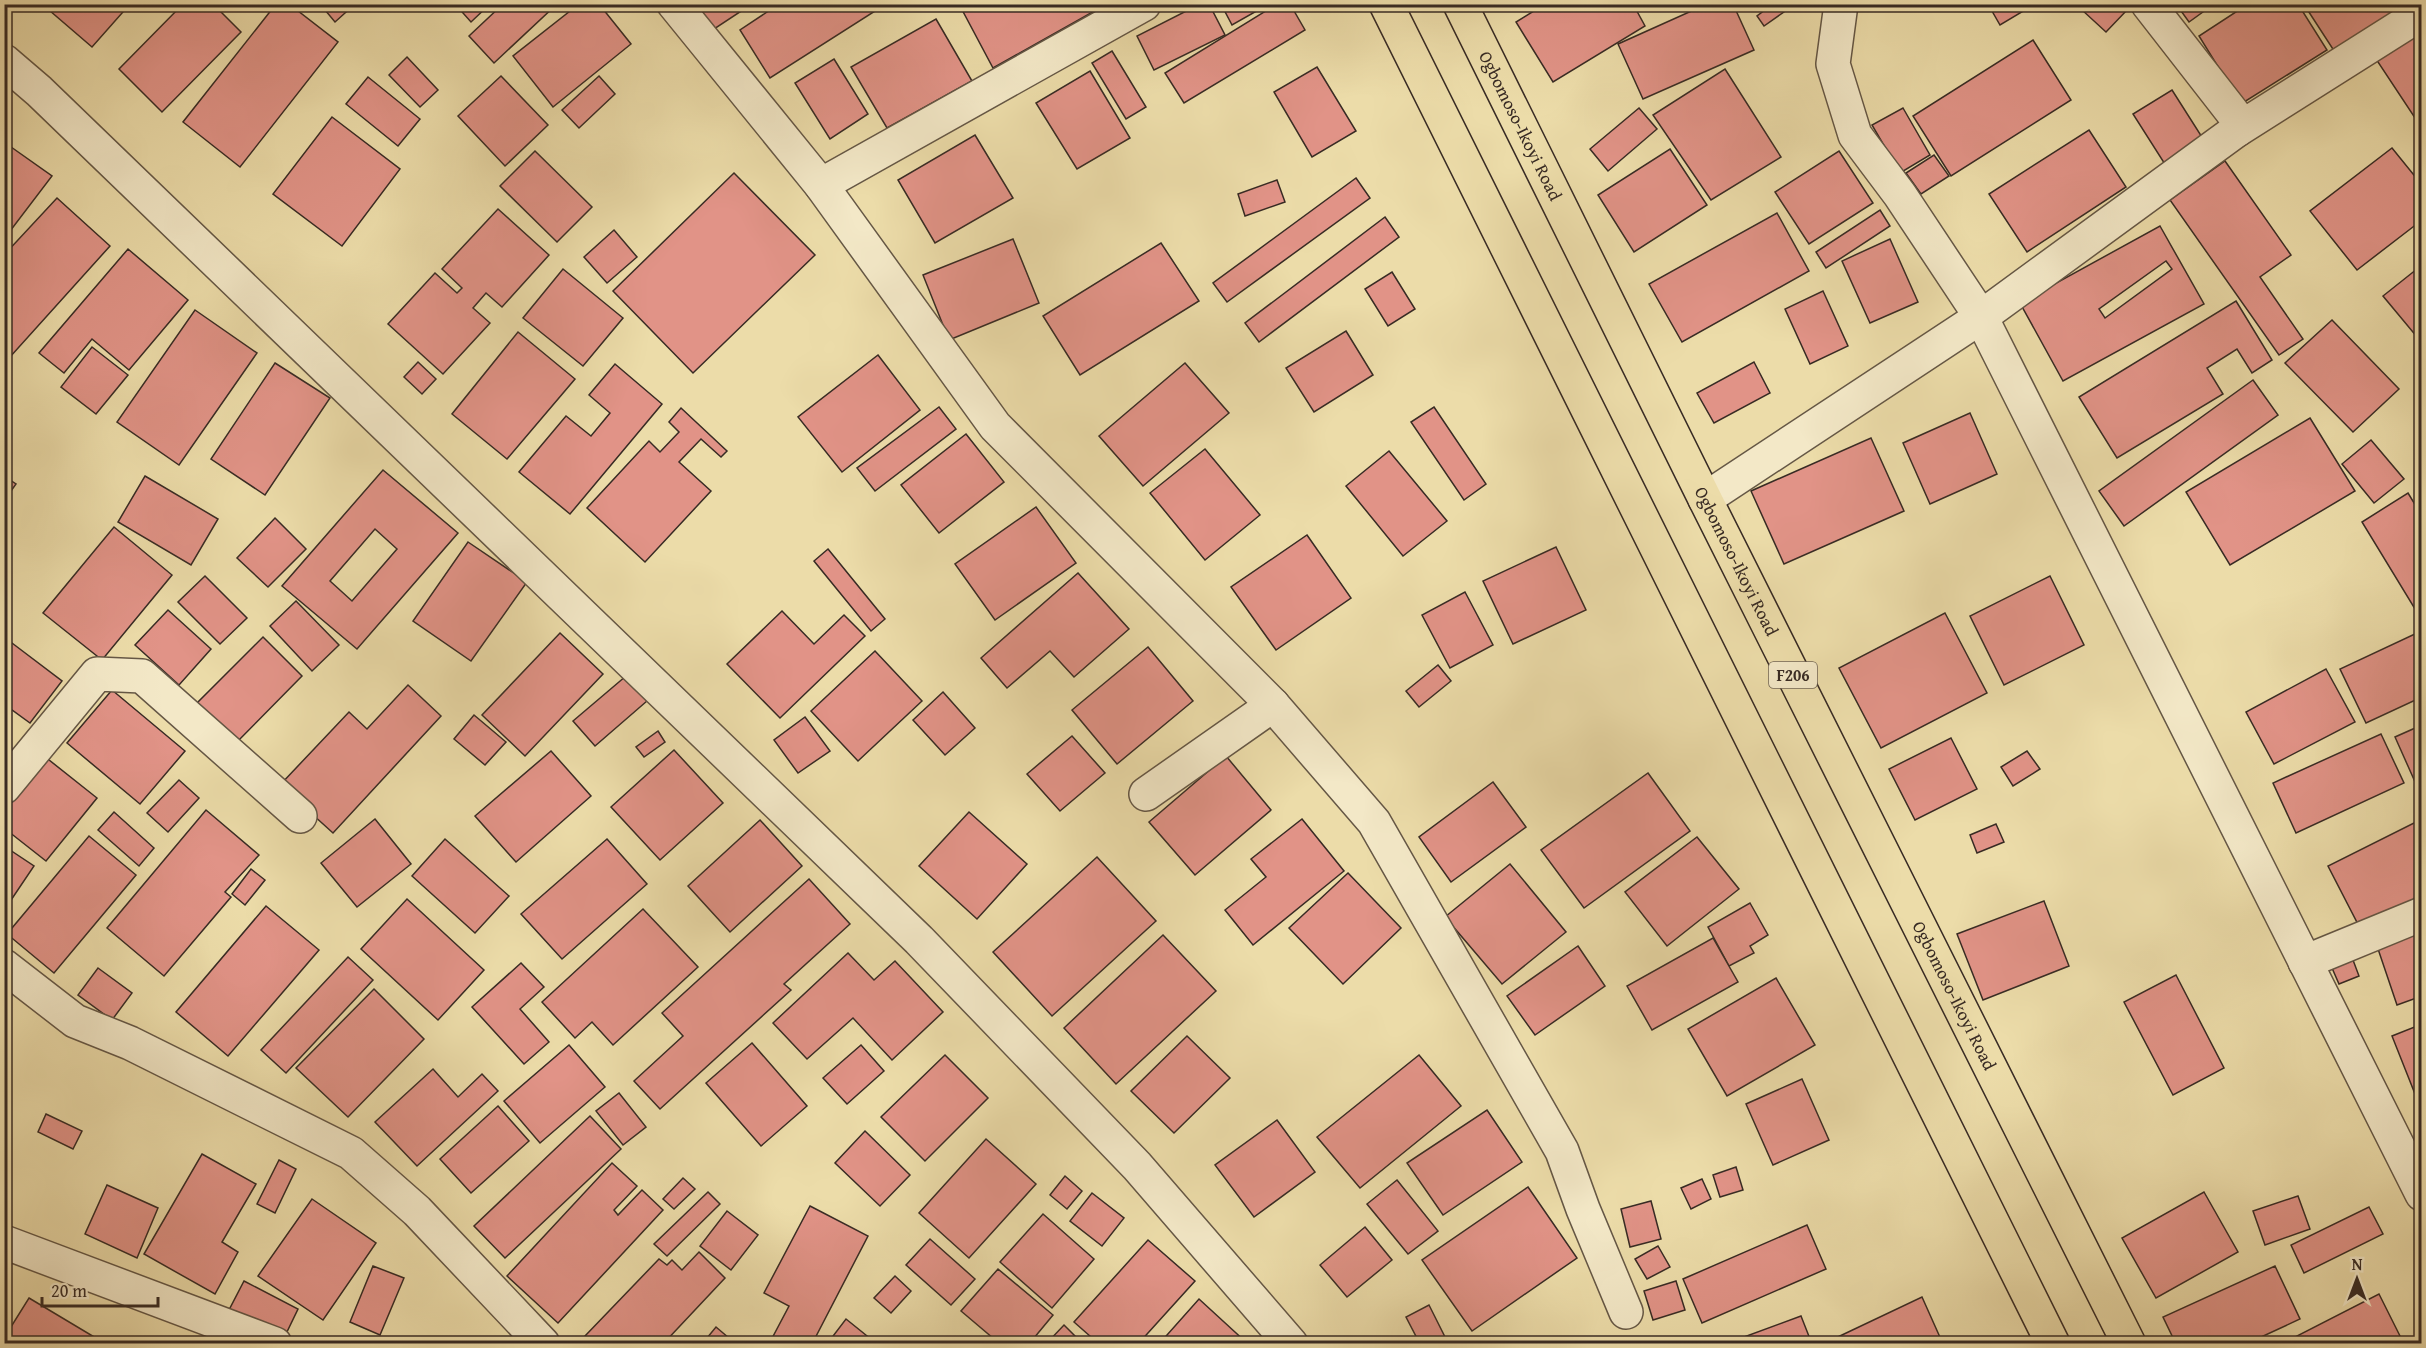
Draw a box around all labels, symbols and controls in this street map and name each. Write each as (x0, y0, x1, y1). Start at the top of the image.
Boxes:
street label: Ogbomoso-Ikoyi Road (1472, 46, 1569, 206)
street label: Ogbomoso-Ikoyi Road (1688, 482, 1786, 641)
road number: F206 (1769, 662, 1817, 688)
street label: Ogbomoso-Ikoyi Road (1906, 916, 2004, 1075)
north arrow (2327, 1249, 2387, 1309)
text: N (2352, 1252, 2363, 1276)
scale bar (42, 1270, 158, 1308)
text: 20 m (51, 1277, 87, 1304)

